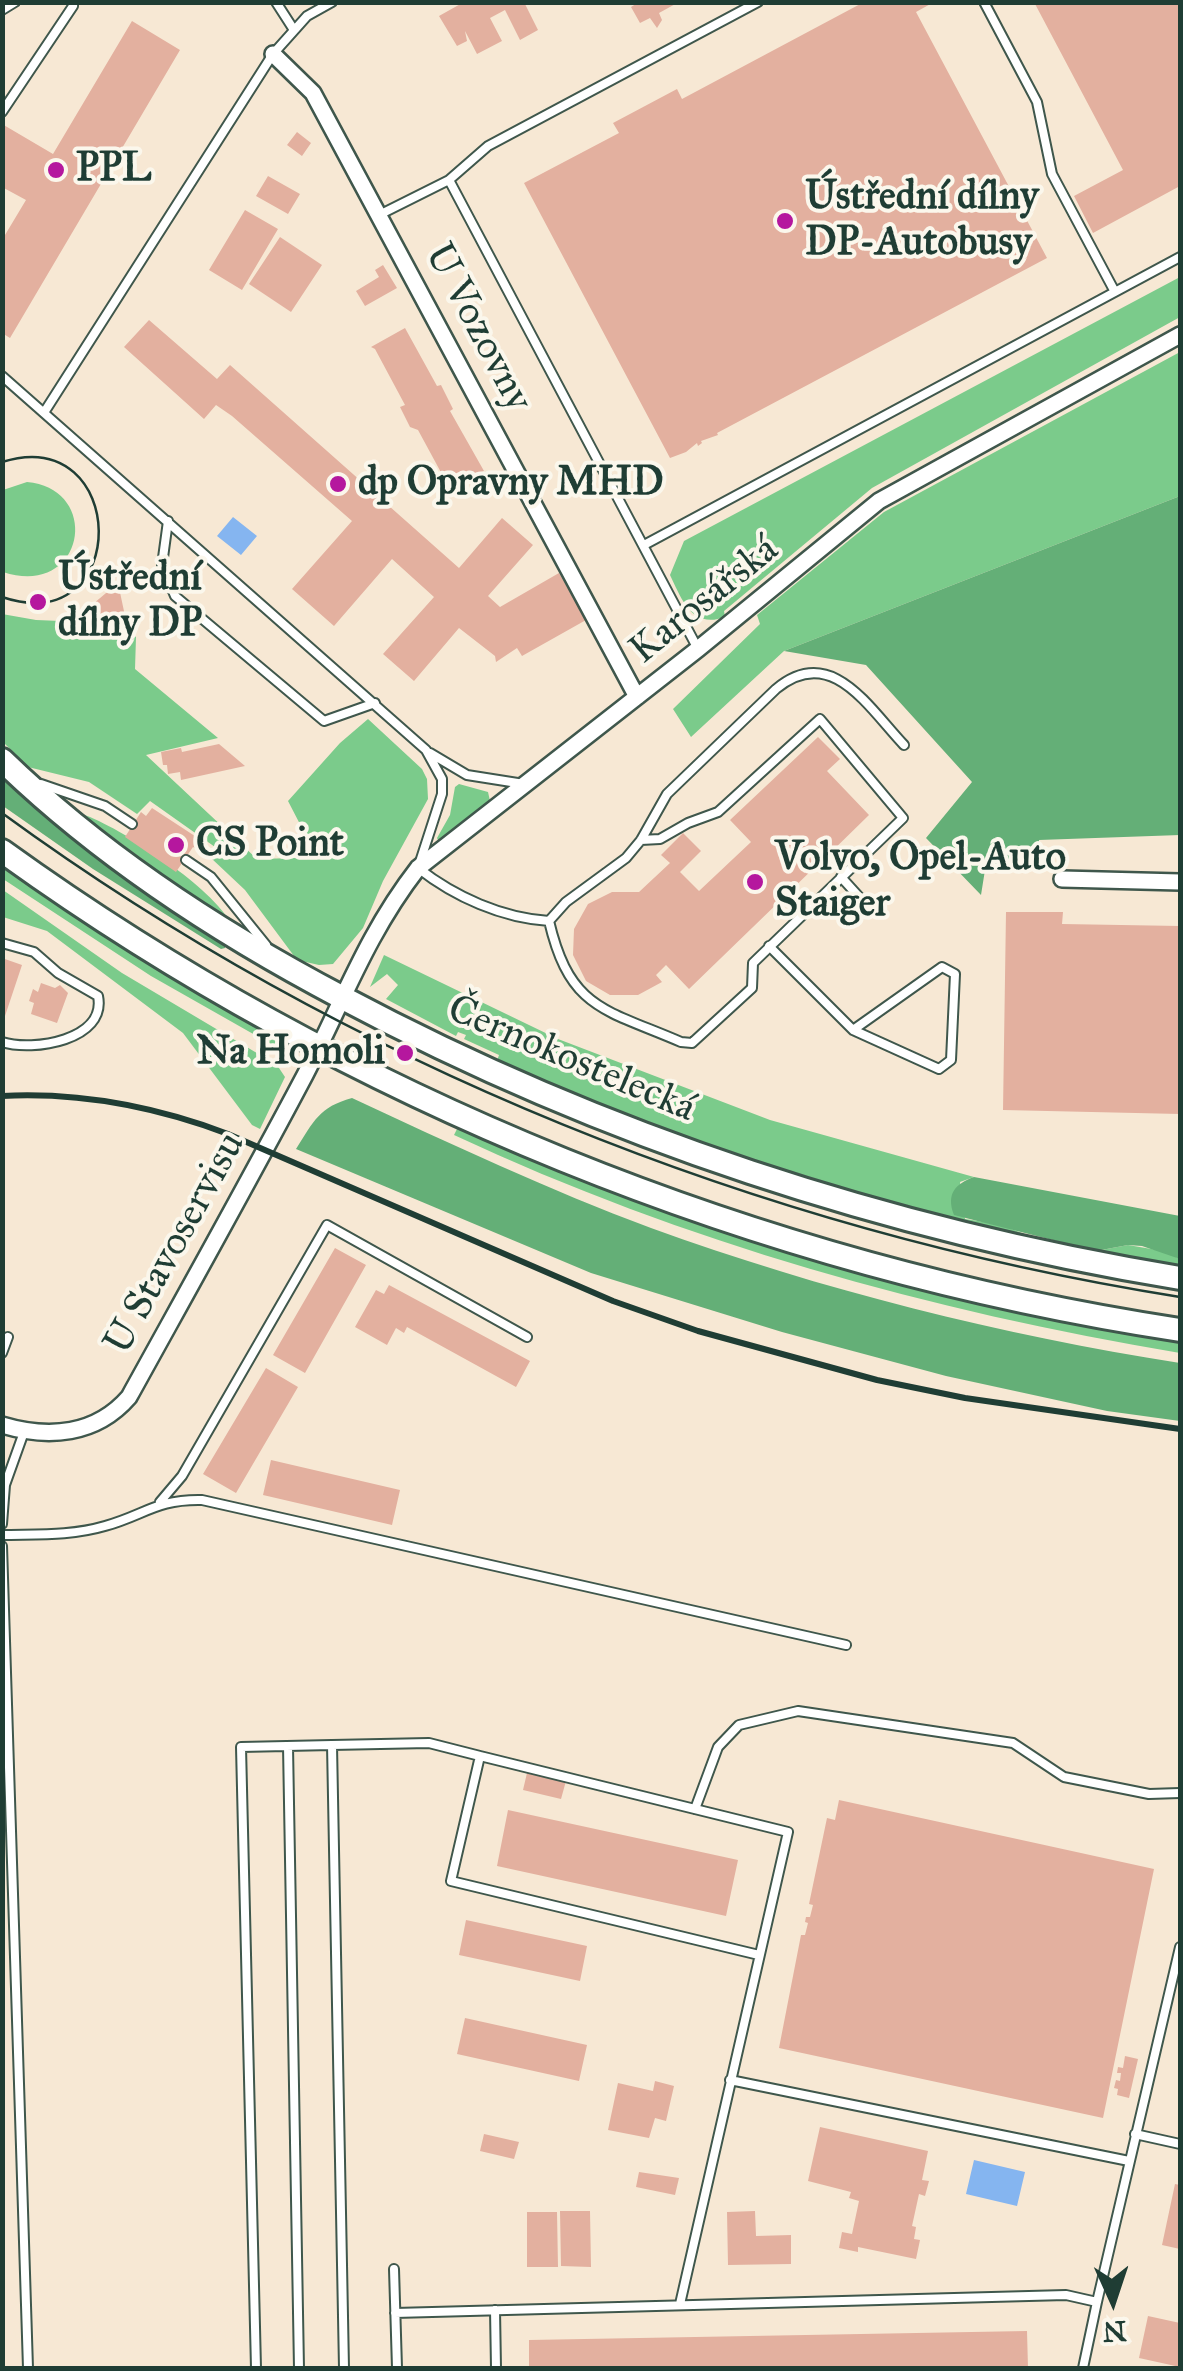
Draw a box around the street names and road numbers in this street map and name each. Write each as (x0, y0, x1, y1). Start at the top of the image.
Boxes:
street label: U Vozovny (413, 236, 541, 420)
street label: Karosářská (621, 527, 789, 675)
street label: Černokostelecká (440, 986, 702, 1134)
street label: U Stavoservisu (95, 1125, 257, 1363)

